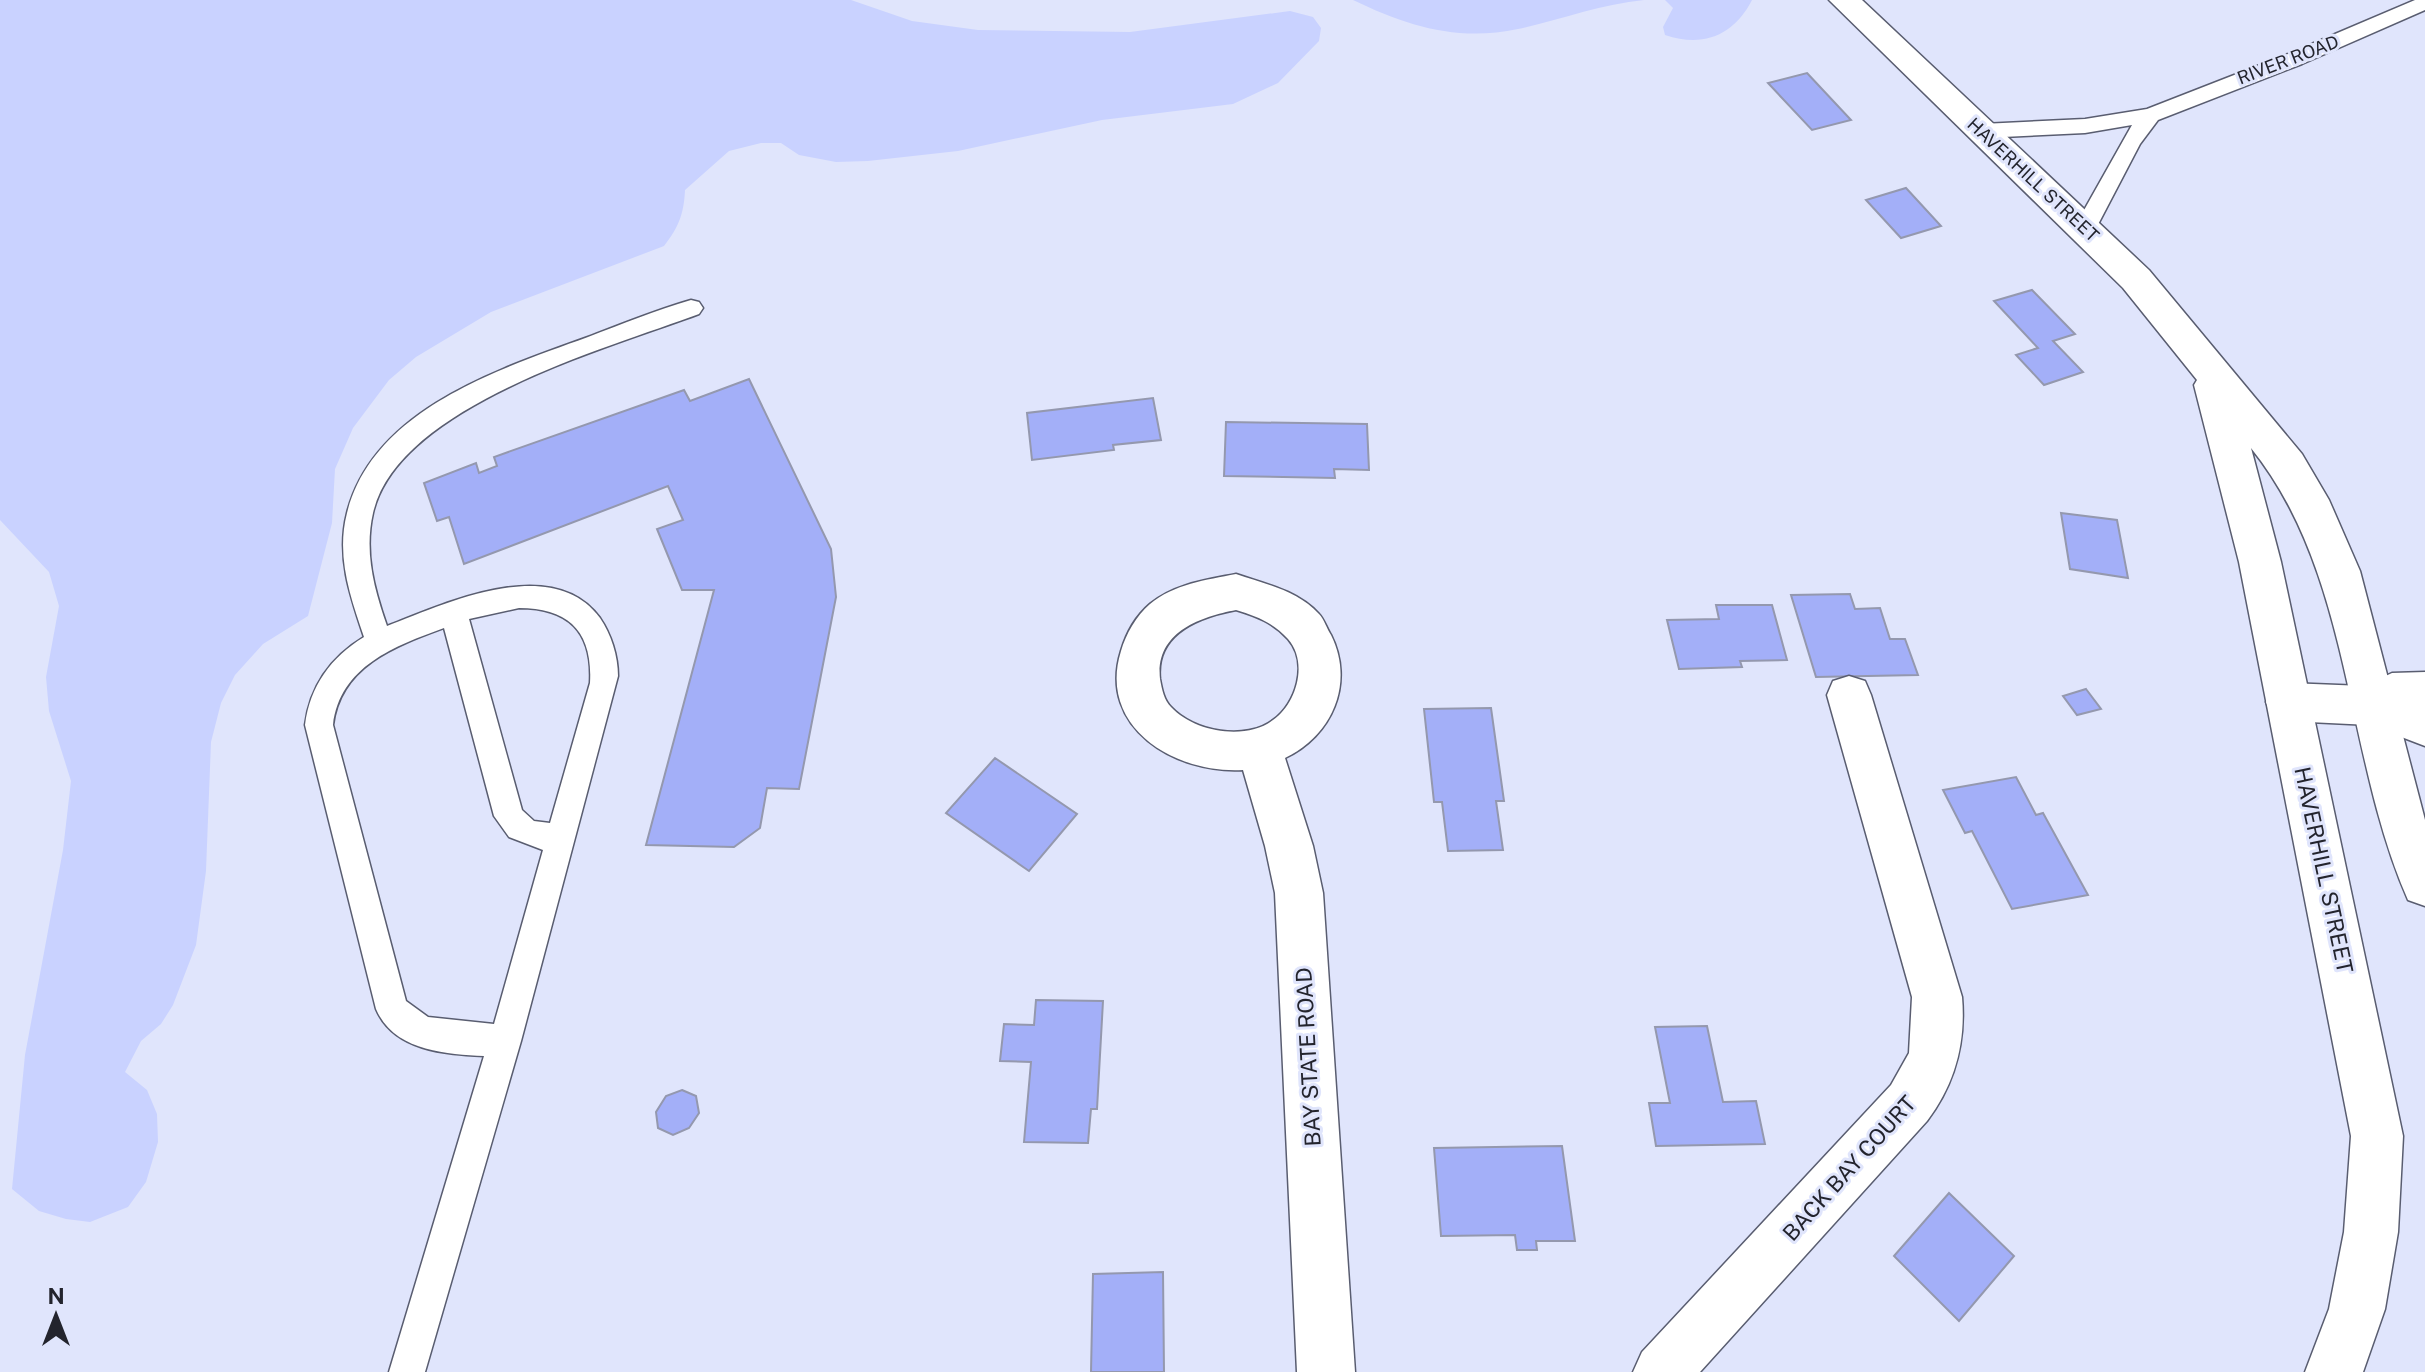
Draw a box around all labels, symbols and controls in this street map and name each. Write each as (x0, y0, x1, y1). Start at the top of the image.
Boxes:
street label: RIVER ROAD (2234, 31, 2342, 89)
street label: HAVERHILL STREET (1963, 113, 2104, 246)
street label: HAVERHILL STREET (2289, 764, 2359, 976)
street label: BAY STATE ROAD (1290, 967, 1326, 1147)
street label: BACK BAY COURT (1777, 1090, 1921, 1246)
north arrow (16, 1276, 96, 1356)
text: N (47, 1283, 65, 1309)

